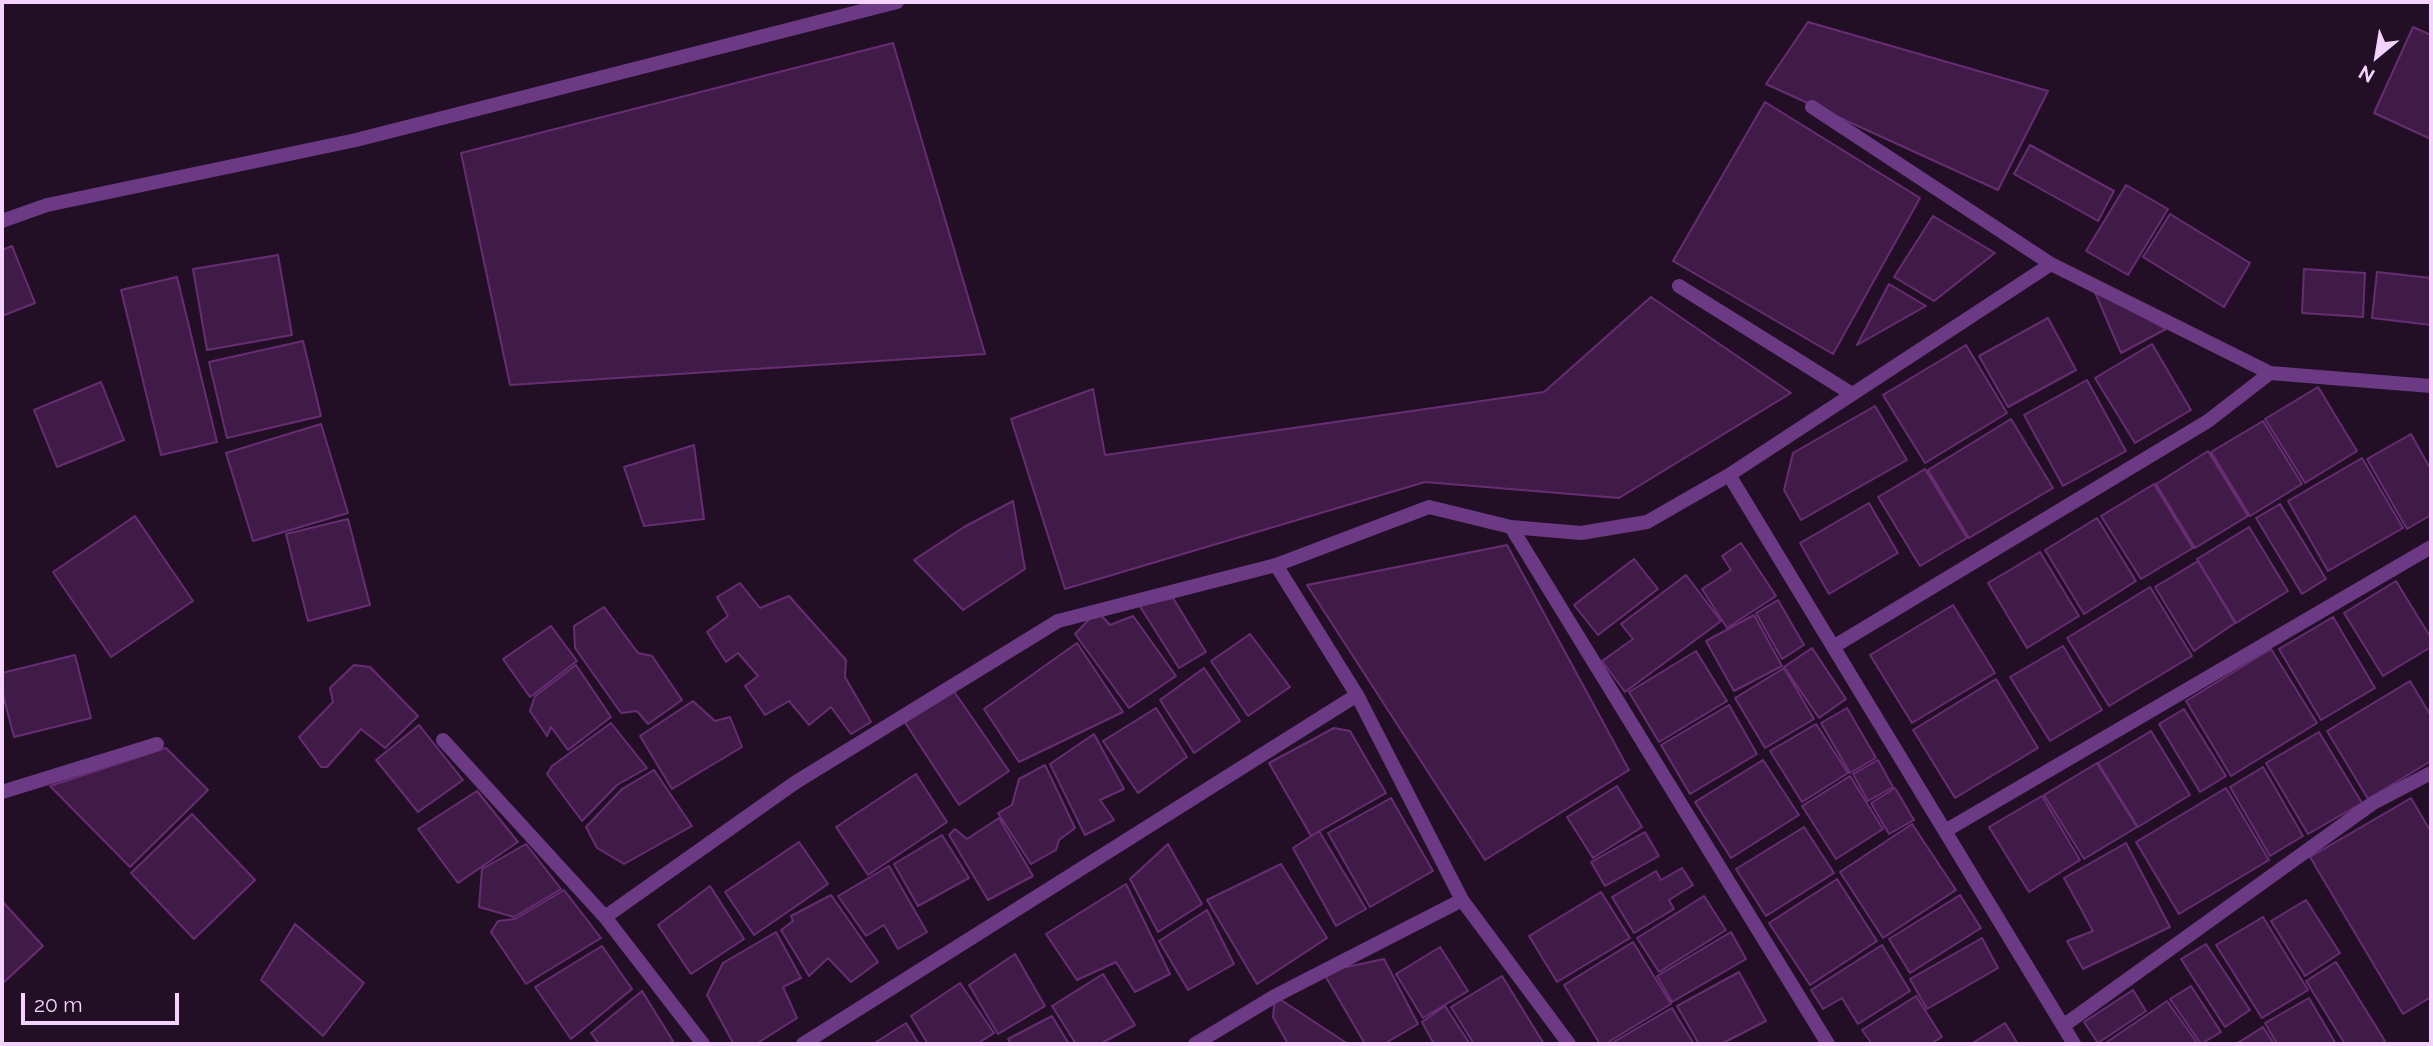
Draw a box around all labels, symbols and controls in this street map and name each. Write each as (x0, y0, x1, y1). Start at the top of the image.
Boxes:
north arrow (2342, 21, 2412, 91)
text: N (2355, 61, 2378, 87)
scale bar (24, 979, 182, 1023)
text: 20 m (34, 992, 82, 1017)

